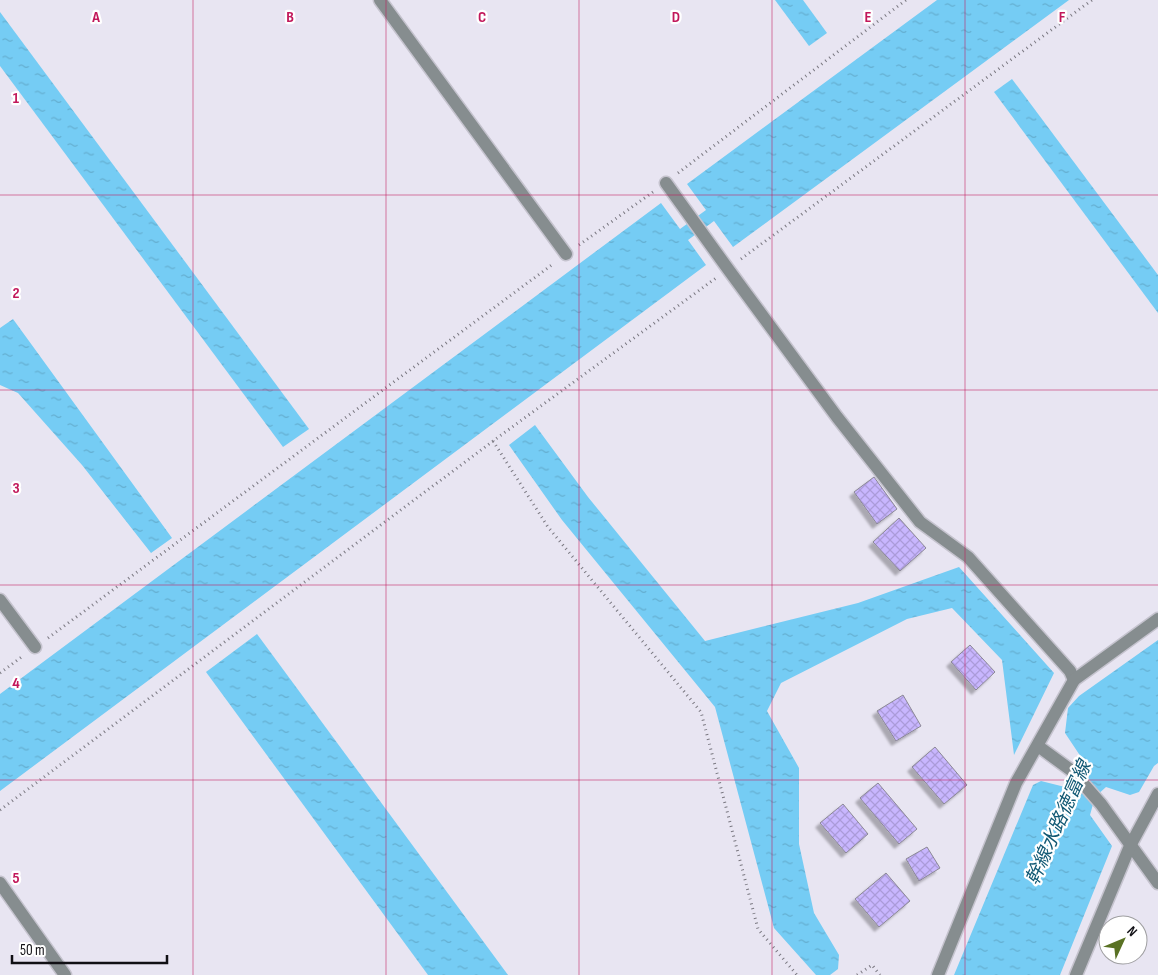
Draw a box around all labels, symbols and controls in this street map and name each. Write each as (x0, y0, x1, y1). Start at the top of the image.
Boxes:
text: A (91, 8, 100, 27)
text: B (286, 8, 294, 27)
text: C (478, 8, 486, 27)
text: D (672, 8, 680, 27)
text: E (865, 8, 872, 27)
text: F (1059, 8, 1066, 27)
text: 1 (13, 89, 20, 108)
text: 2 (12, 284, 20, 303)
text: 3 (12, 479, 20, 498)
text: 4 (12, 674, 20, 693)
water label: 幹線水路徳富線 (1021, 756, 1097, 888)
text: 5 (12, 869, 20, 888)
north arrow (1098, 915, 1148, 965)
text: N (1123, 923, 1141, 940)
scale bar (12, 932, 168, 964)
text: 50 m (20, 941, 45, 960)

